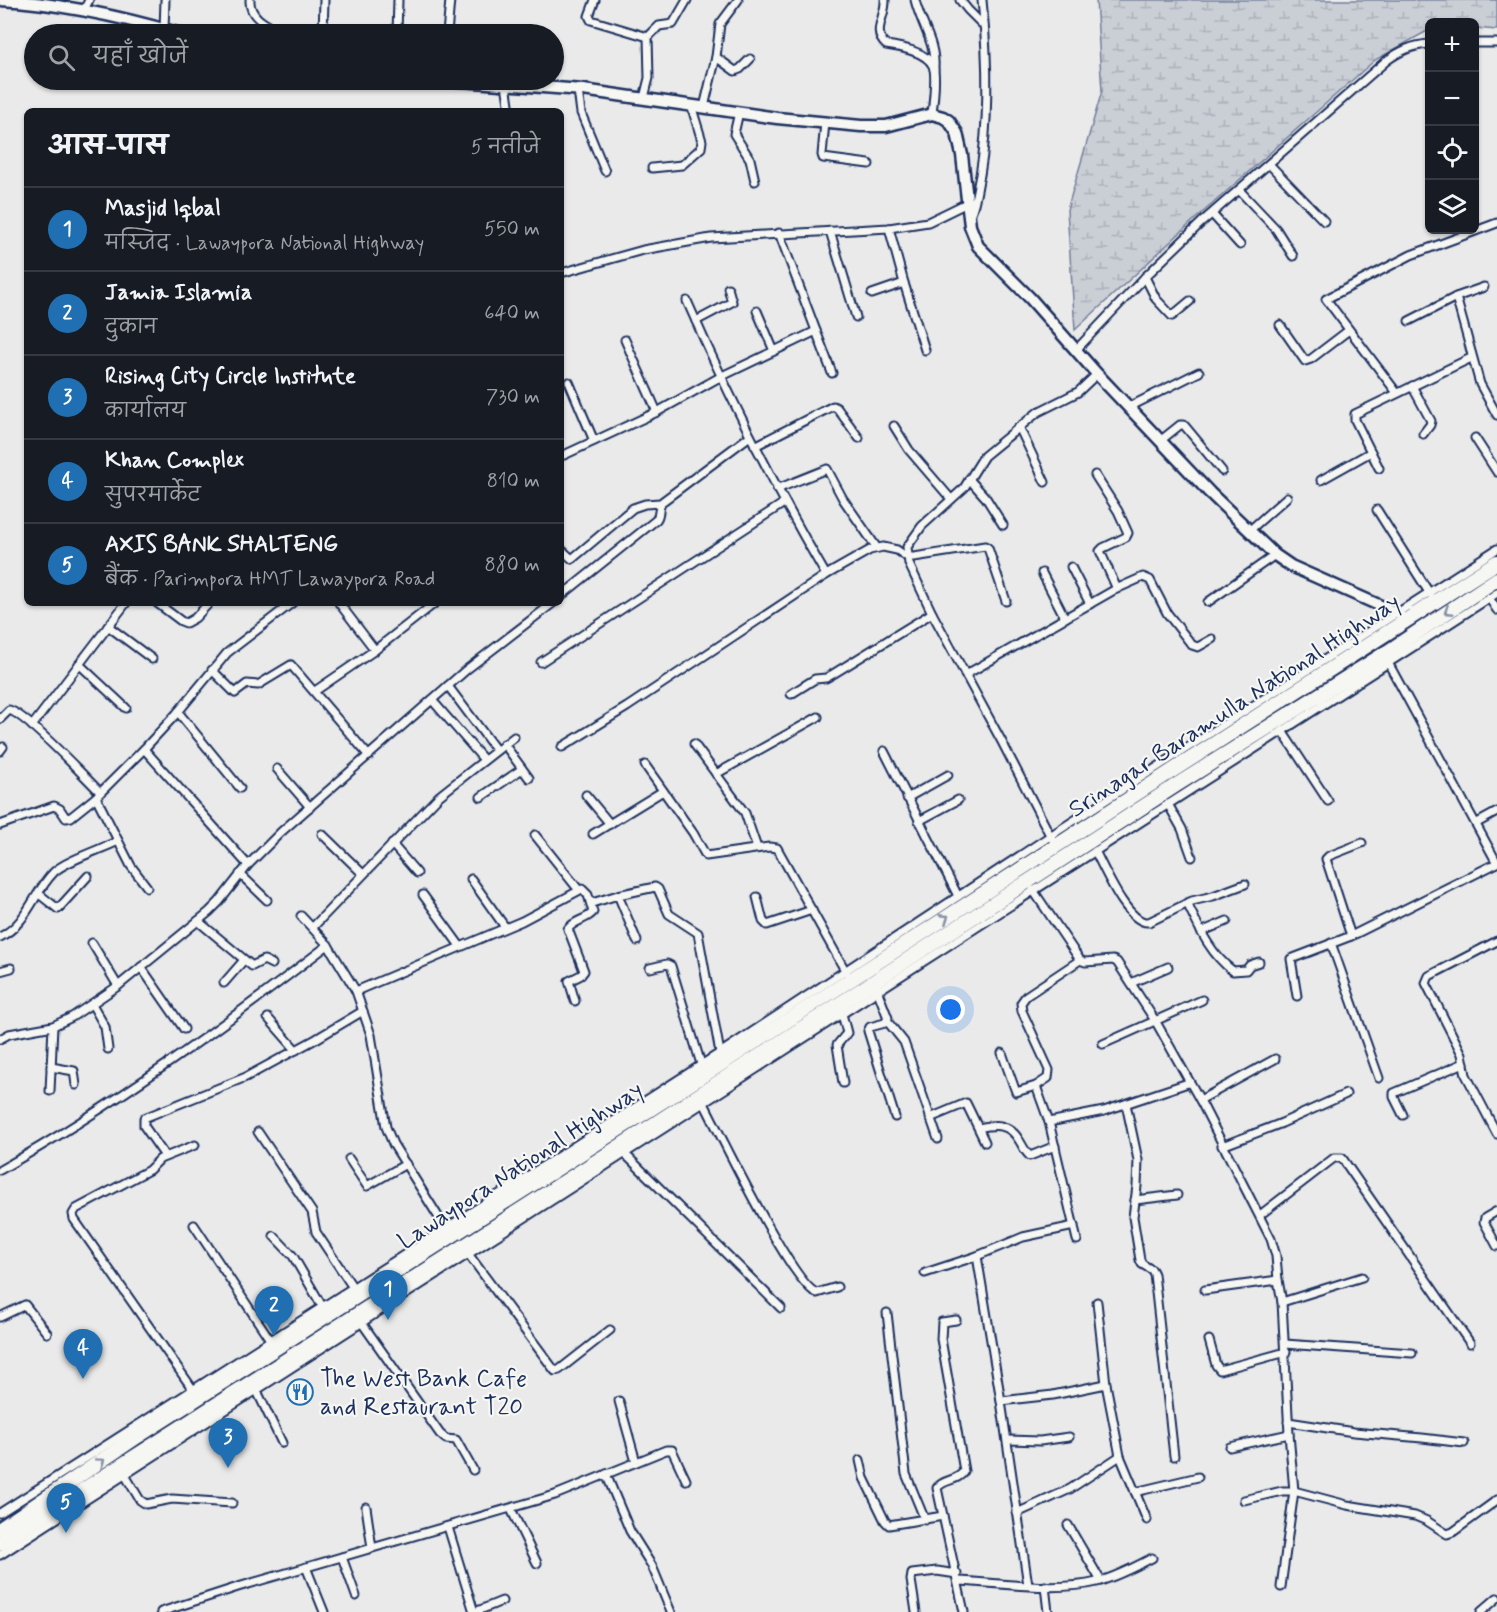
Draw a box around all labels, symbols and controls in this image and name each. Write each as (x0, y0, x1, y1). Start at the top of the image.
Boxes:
map controls (1425, 18, 1479, 234)
button: + (1425, 18, 1479, 72)
search box (24, 24, 564, 90)
icon: search (45, 41, 78, 74)
text: यहाँ खोजें (93, 43, 188, 71)
button: − (1425, 72, 1479, 126)
button: locate (1425, 126, 1479, 180)
text: आस-पास (48, 130, 168, 164)
text: 5 नतीजे (471, 134, 540, 161)
button: layers (1425, 180, 1479, 234)
text: Masjid Iqbal (105, 195, 221, 223)
text: 1 (63, 216, 72, 243)
text: 550 m (484, 216, 540, 243)
text: मस्जिद · Lawaypora National Highway (105, 230, 424, 257)
text: Jamia Islamia (105, 279, 252, 307)
text: 2 (63, 300, 72, 327)
text: 640 m (484, 300, 540, 327)
text: दुकान (105, 314, 157, 341)
text: Rising City Circle Institute (105, 363, 356, 391)
text: 3 (63, 384, 72, 411)
text: 730 m (486, 384, 540, 411)
text: कार्यालय (105, 398, 186, 425)
text: Khan Complex (105, 447, 244, 475)
text: 4 (62, 468, 73, 495)
text: 810 m (487, 468, 540, 495)
text: सुपरमार्केट (105, 482, 201, 509)
text: AXIS BANK SHALTENG (105, 531, 338, 559)
text: 5 (62, 552, 74, 579)
text: 880 m (484, 552, 540, 579)
text: बैंक · Parimpora HMT Lawaypora Road (105, 566, 435, 593)
street label: Srinagar Baramulla National Highway (1063, 587, 1407, 825)
one-way arrow (1444, 604, 1455, 615)
one-way arrow (939, 914, 949, 926)
your location (936, 995, 965, 1024)
street label: Lawaypora National Highway (392, 1075, 649, 1257)
pin: 1 (368, 1270, 408, 1320)
pin: 2 (254, 1286, 294, 1336)
pin: 4 (64, 1330, 103, 1379)
place label: The West Bank Cafe and Restaurant T20 (320, 1364, 527, 1423)
restaurant icon: The West Bank Cafe and Restaurant T20 (285, 1377, 315, 1407)
pin: 3 (208, 1418, 248, 1468)
one-way arrow (95, 1458, 106, 1469)
pin: 5 (46, 1484, 86, 1533)

